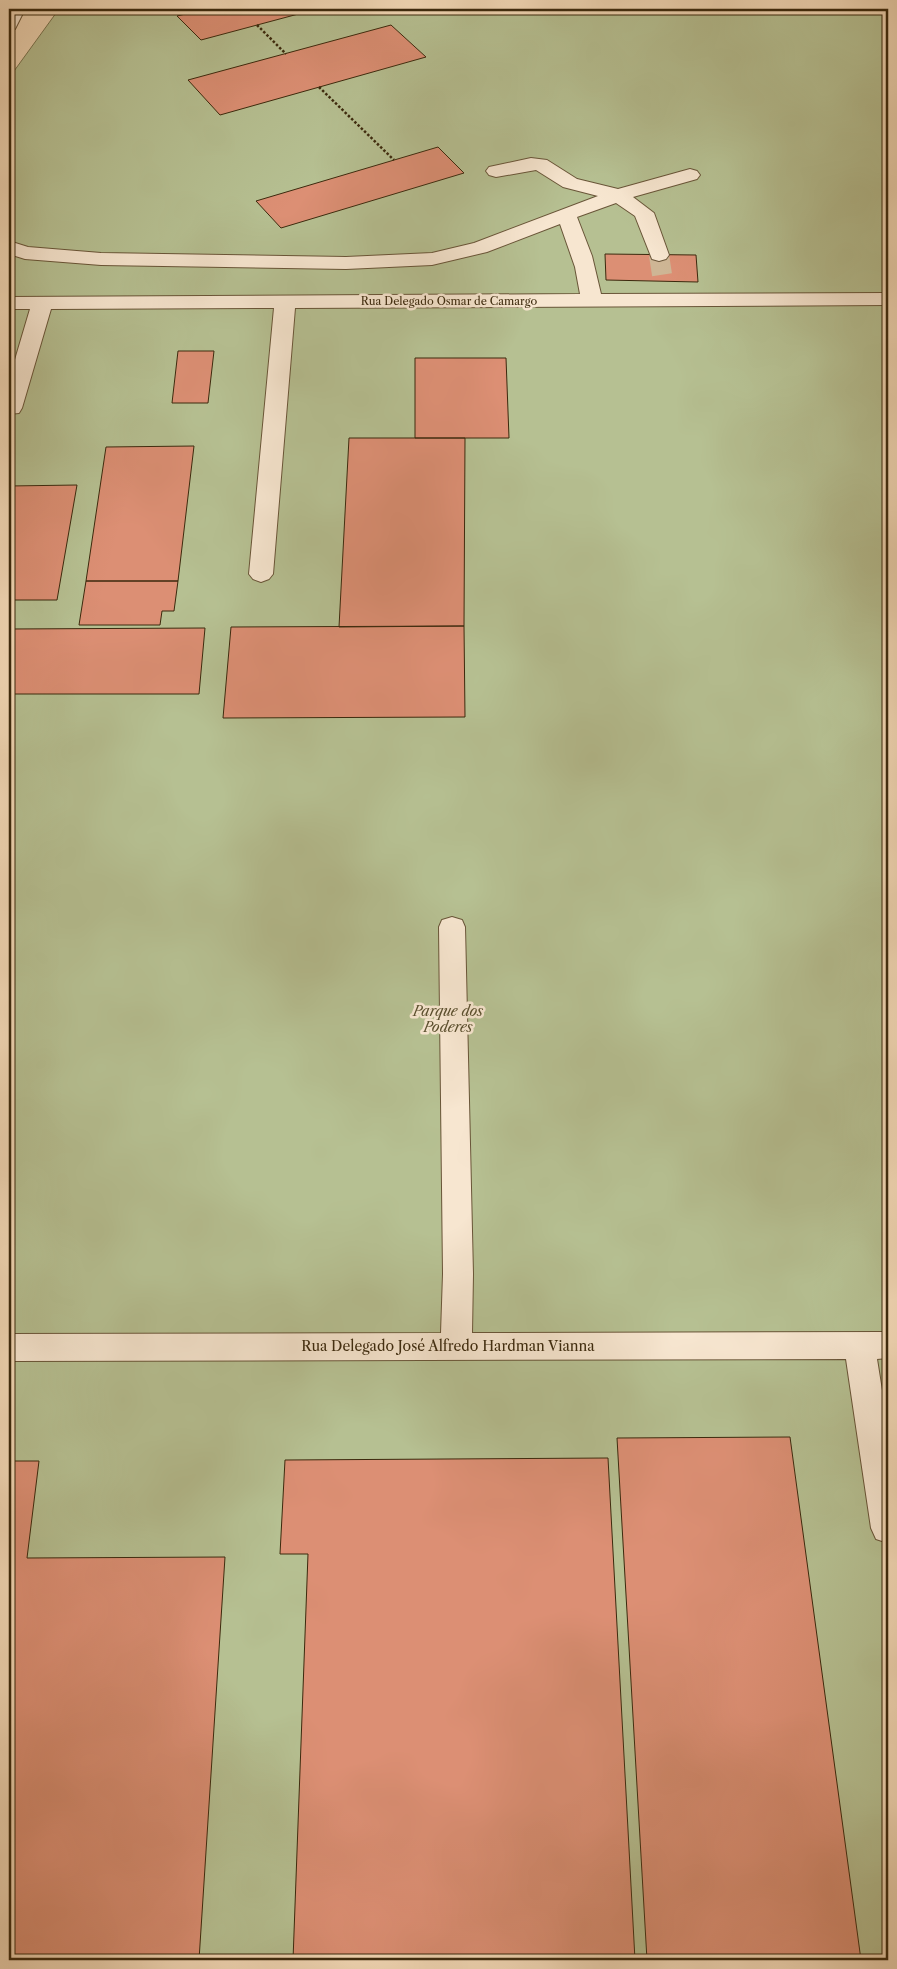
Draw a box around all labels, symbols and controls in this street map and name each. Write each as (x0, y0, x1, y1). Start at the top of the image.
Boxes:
street label: Rua Delegado Osmar de Camargo (361, 294, 537, 308)
park label: Parque dos Poderes (412, 1002, 484, 1036)
street label: Rua Delegado José Alfredo Hardman Vianna (301, 1337, 595, 1355)

